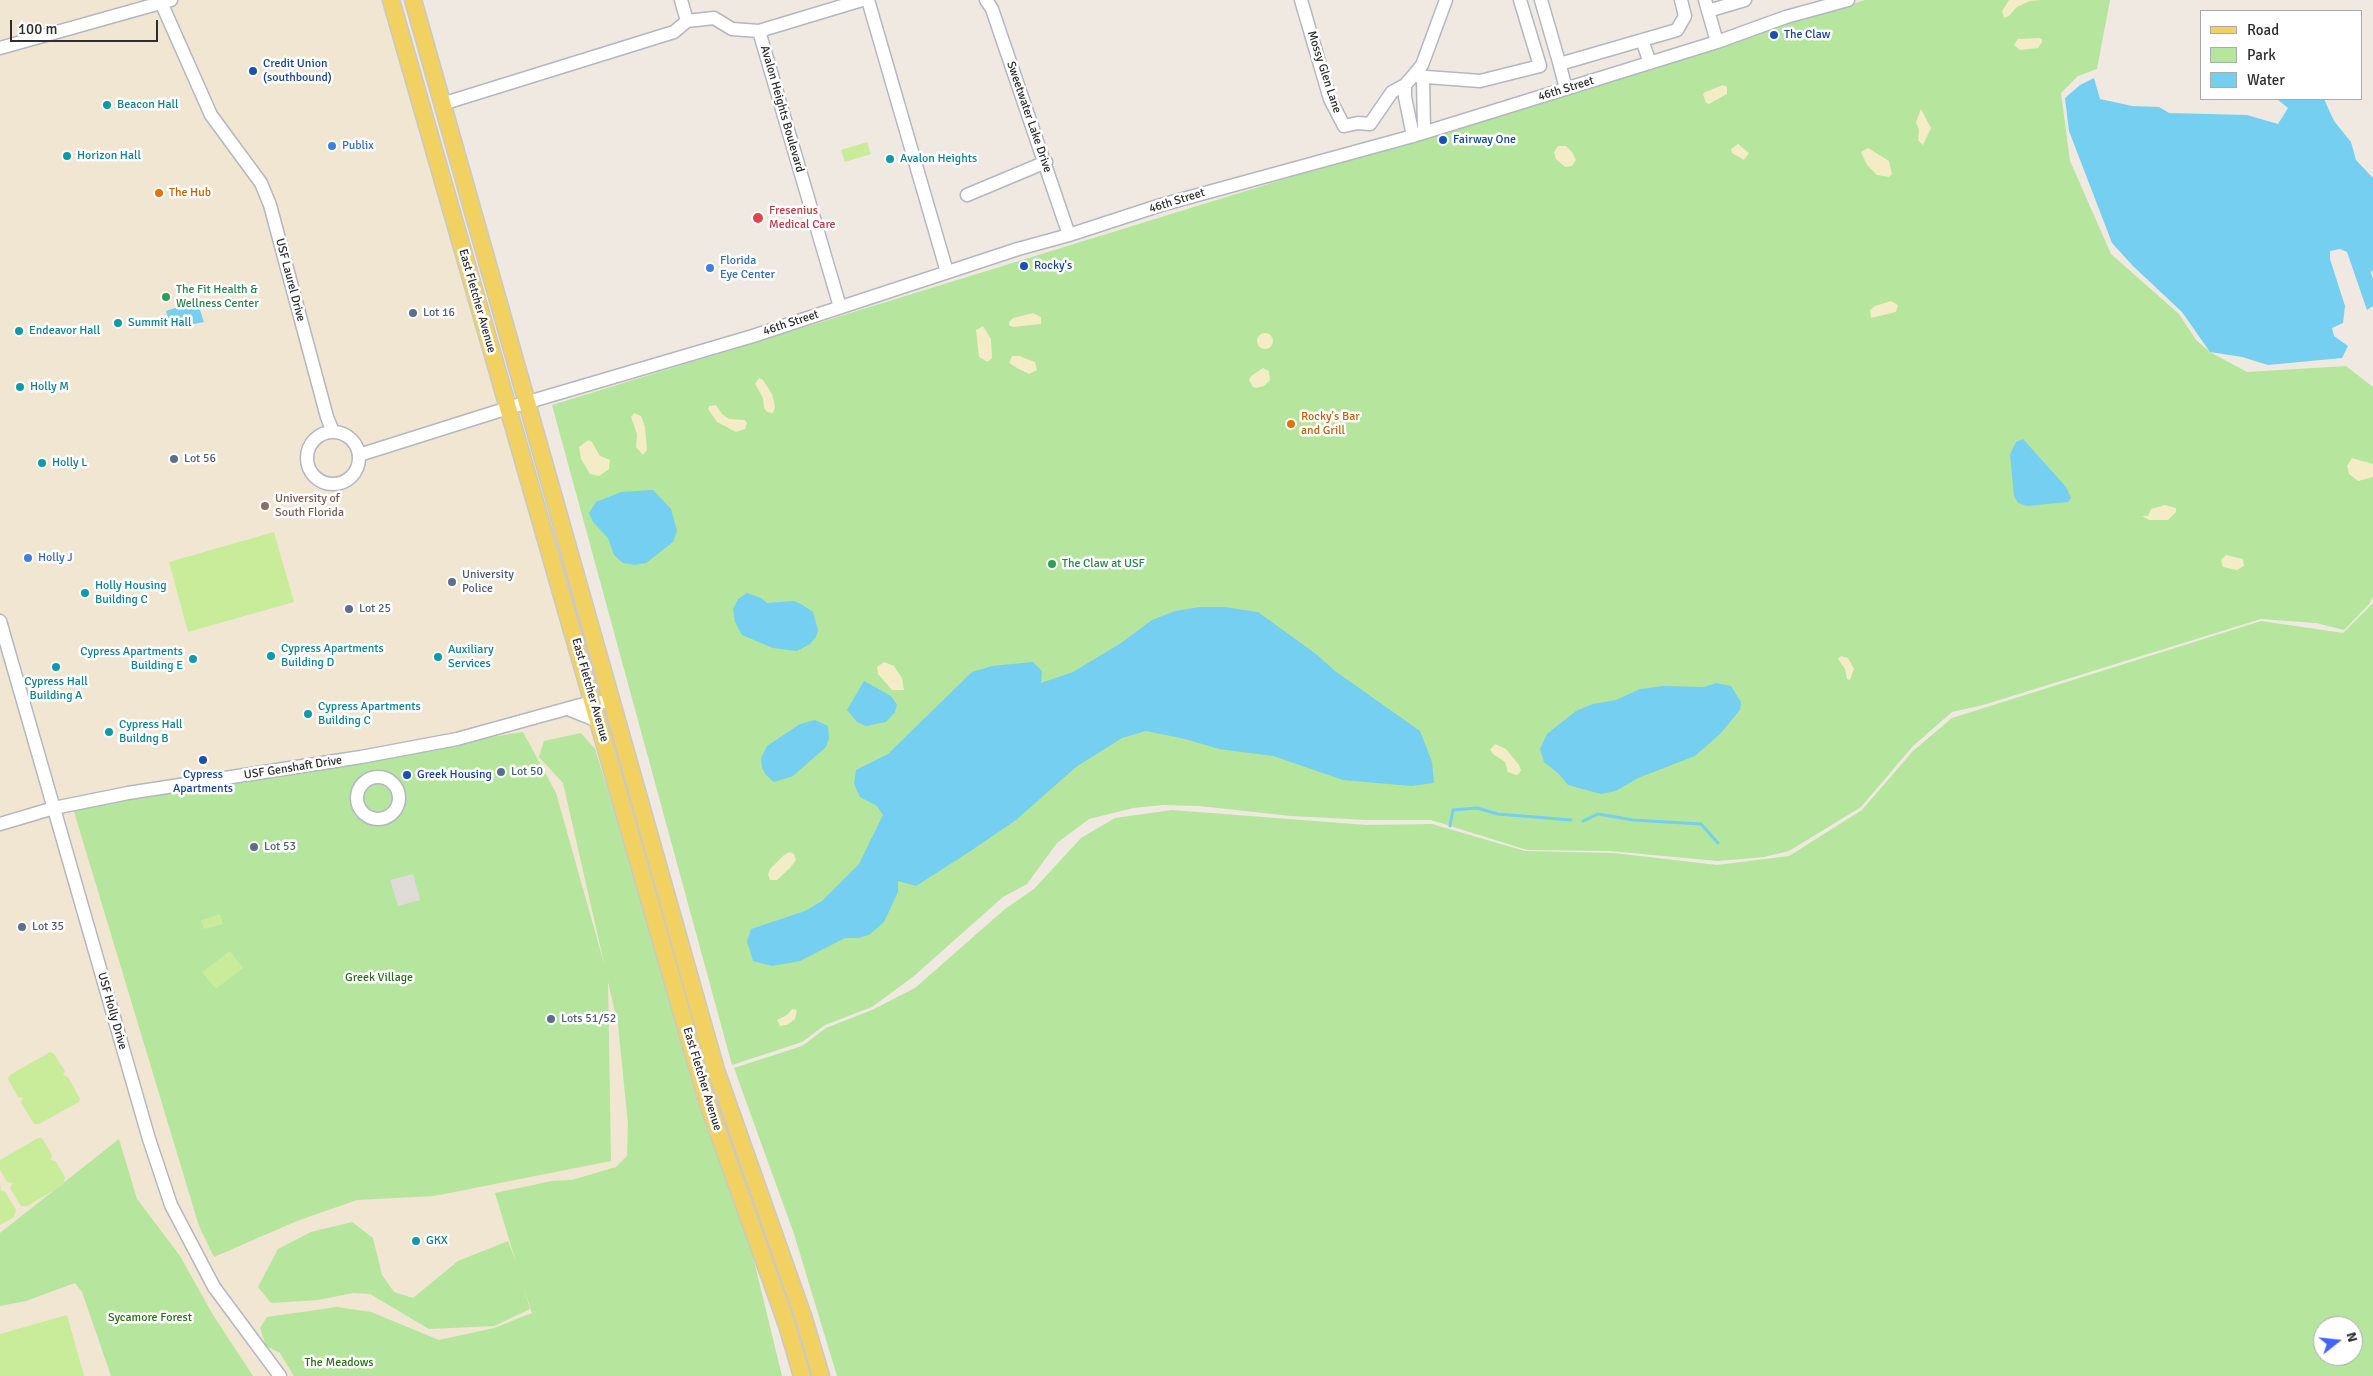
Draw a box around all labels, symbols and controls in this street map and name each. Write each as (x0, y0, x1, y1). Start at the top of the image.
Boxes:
scale bar (12, 10, 160, 42)
legend (2200, 10, 2363, 100)
text: 100 m (18, 20, 58, 38)
text: Road (2247, 21, 2279, 39)
place label: The Claw (1784, 28, 1830, 42)
street label: Mossy Glen Lane (1304, 29, 1344, 115)
marker: The Claw (1768, 29, 1780, 41)
street label: Avalon Heights Boulevard (757, 44, 807, 174)
text: Park (2247, 46, 2276, 64)
place label: Credit Union (southbound) (263, 57, 332, 85)
street label: Sweetwater Lake Drive (1003, 60, 1055, 174)
marker: Credit Union (southbound) (247, 65, 259, 77)
text: Water (2247, 71, 2285, 89)
street label: 46th Street (1536, 74, 1596, 104)
place label: Beacon Hall (117, 98, 178, 112)
marker: Beacon Hall (101, 99, 113, 111)
place label: Fairway One (1453, 133, 1516, 147)
marker: Fairway One (1437, 134, 1449, 146)
place label: Publix (342, 139, 374, 153)
marker: Publix (326, 140, 338, 152)
place label: Horizon Hall (77, 149, 141, 163)
marker: Horizon Hall (61, 150, 73, 162)
place label: Avalon Heights (900, 152, 977, 166)
marker: Avalon Heights (884, 153, 896, 165)
place label: The Hub (169, 186, 211, 200)
street label: 46th Street (1147, 186, 1207, 216)
marker: The Hub (153, 187, 165, 199)
place label: Fresenius Medical Care (769, 204, 836, 232)
marker: Fresenius Medical Care (751, 211, 765, 225)
street label: USF Laurel Drive (272, 237, 308, 323)
street label: East Fletcher Avenue (455, 247, 499, 355)
place label: Florida Eye Center (720, 254, 775, 282)
place label: Rocky's (1034, 259, 1072, 273)
marker: Rocky's (1018, 260, 1030, 272)
marker: Florida Eye Center (704, 262, 716, 274)
place label: The Fit Health & Wellness Center (176, 283, 259, 311)
marker: The Fit Health & Wellness Center (160, 291, 172, 303)
place label: Lot 16 (423, 306, 455, 320)
marker: Lot 16 (407, 307, 419, 319)
street label: 46th Street (761, 307, 821, 339)
place label: Summit Hall (128, 316, 191, 330)
marker: Summit Hall (112, 317, 124, 329)
place label: Endeavor Hall (29, 324, 100, 338)
marker: Endeavor Hall (13, 325, 25, 337)
place label: Holly M (30, 380, 69, 394)
marker: Holly M (14, 381, 26, 393)
place label: Rocky's Bar and Grill (1301, 410, 1360, 438)
marker: Rocky's Bar and Grill (1285, 418, 1297, 430)
place label: Lot 56 (184, 452, 216, 466)
marker: Lot 56 (168, 453, 180, 465)
place label: Holly L (52, 456, 88, 470)
marker: Holly L (36, 457, 48, 469)
place label: University of South Florida (275, 492, 344, 520)
marker: University of South Florida (259, 500, 271, 512)
place label: Holly J (38, 551, 73, 565)
marker: Holly J (22, 552, 34, 564)
place label: The Claw at USF (1062, 557, 1145, 571)
marker: The Claw at USF (1046, 558, 1058, 570)
place label: University Police (462, 568, 514, 596)
marker: University Police (446, 576, 458, 588)
place label: Holly Housing Building C (95, 579, 167, 607)
marker: Holly Housing Building C (79, 587, 91, 599)
place label: Lot 25 (359, 602, 391, 616)
marker: Lot 25 (343, 603, 355, 615)
street label: East Fletcher Avenue (568, 636, 612, 744)
place label: Cypress Apartments Building D (281, 642, 384, 670)
place label: Auxiliary Services (448, 643, 494, 671)
place label: Cypress Apartments Building E (80, 645, 183, 673)
marker: Cypress Apartments Building D (265, 650, 277, 662)
marker: Auxiliary Services (432, 651, 444, 663)
marker: Cypress Apartments Building E (187, 653, 199, 665)
marker: Cypress Hall Building A (50, 661, 62, 673)
place label: Cypress Hall Building A (24, 675, 88, 703)
place label: Cypress Apartments Building C (318, 700, 421, 728)
marker: Cypress Apartments Building C (302, 708, 314, 720)
place label: Cypress Hall Buildng B (119, 718, 183, 746)
marker: Cypress Hall Buildng B (103, 726, 115, 738)
street label: USF Genshaft Drive (243, 753, 343, 783)
marker: Cypress Apartments (197, 754, 209, 766)
place label: Lot 50 (511, 765, 543, 779)
marker: Lot 50 (495, 766, 507, 778)
place label: Cypress Apartments (173, 768, 233, 796)
place label: Greek Housing (417, 768, 492, 782)
marker: Greek Housing (401, 769, 413, 781)
place label: Lot 53 (264, 840, 296, 854)
marker: Lot 53 (248, 841, 260, 853)
place label: Lot 35 (32, 920, 64, 934)
marker: Lot 35 (16, 921, 28, 933)
street label: USF Holly Drive (94, 971, 130, 1051)
park label: Greek Village (345, 971, 413, 985)
place label: Lots 51/52 (561, 1012, 616, 1026)
marker: Lots 51/52 (545, 1013, 557, 1025)
street label: East Fletcher Avenue (679, 1026, 725, 1132)
place label: GKX (426, 1234, 448, 1248)
marker: GKX (410, 1235, 422, 1247)
park label: Sycamore Forest (108, 1311, 192, 1325)
north arrow (2313, 1316, 2363, 1366)
text: N (2342, 1330, 2361, 1344)
park label: The Meadows (304, 1356, 374, 1370)

